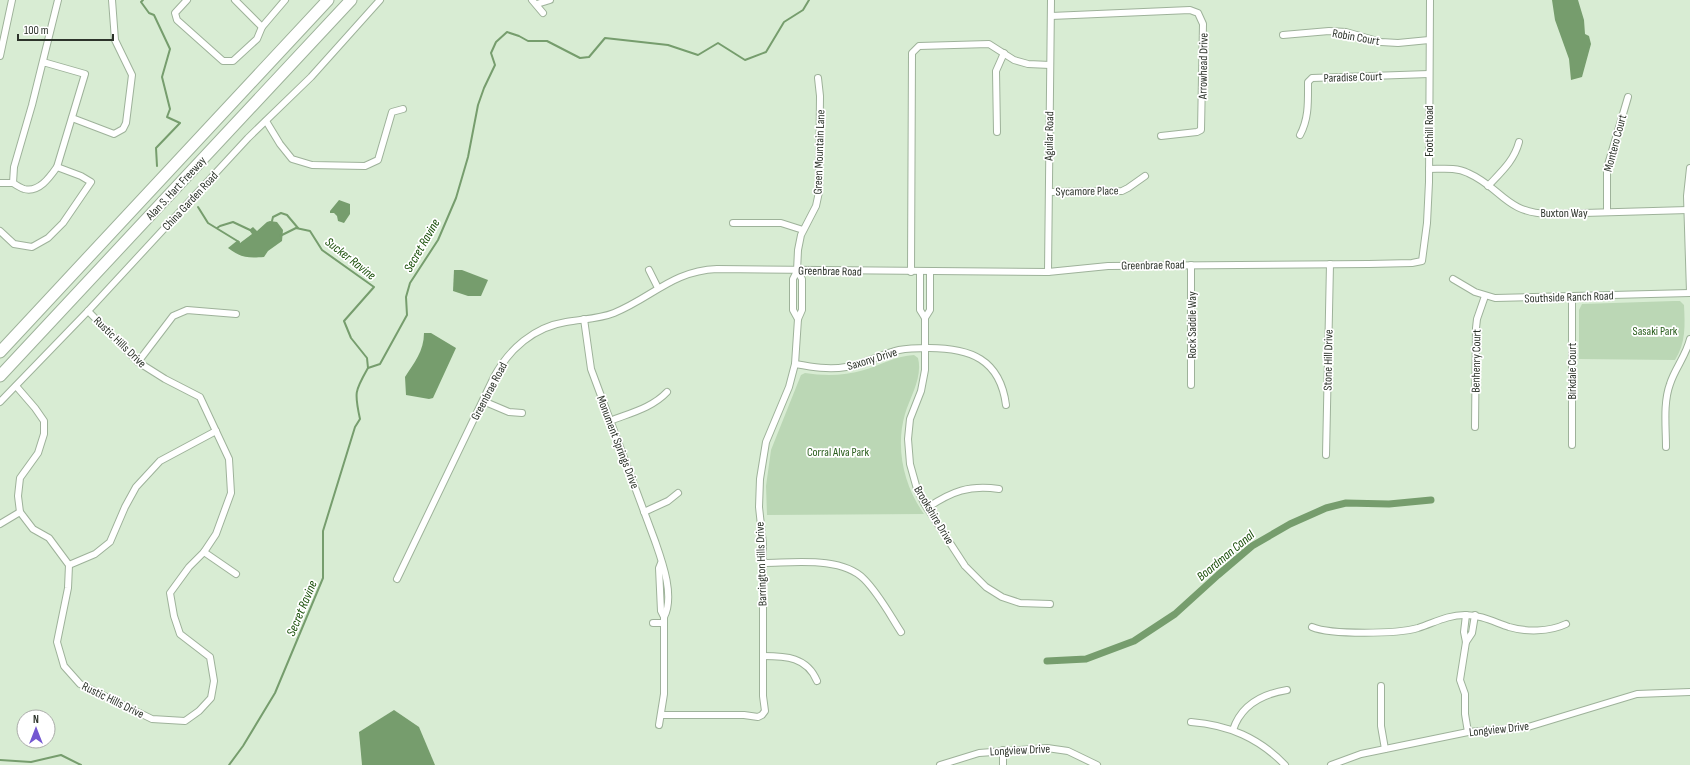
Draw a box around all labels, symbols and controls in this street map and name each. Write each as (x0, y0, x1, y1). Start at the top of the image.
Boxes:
scale bar (18, 16, 113, 42)
text: 100 m (24, 23, 49, 38)
street label: Robin Court (1331, 26, 1381, 49)
street label: Arrowhead Drive (1195, 33, 1212, 100)
street label: Paradise Court (1323, 69, 1383, 86)
street label: Foothill Road (1422, 105, 1437, 157)
street label: Green Mountain Lane (811, 109, 828, 195)
street label: Aguilar Road (1042, 111, 1057, 162)
street label: Montero Court (1601, 112, 1630, 173)
street label: Alan S. Hart Freeway (142, 153, 210, 224)
street label: China Garden Road (159, 169, 222, 234)
street label: Sycamore Place (1055, 183, 1119, 200)
street label: Buxton Way (1540, 206, 1588, 221)
water label: Secret Ravine (400, 216, 444, 275)
water label: Sucker Ravine (322, 234, 379, 284)
street label: Greenbrae Road (1121, 257, 1185, 274)
street label: Greenbrae Road (798, 263, 862, 280)
street label: Southside Ranch Road (1524, 288, 1614, 307)
street label: Rock Saddle Way (1185, 291, 1200, 359)
street label: Rustic Hills Drive (90, 314, 149, 371)
park label: Sasaki Park (1633, 324, 1678, 339)
street label: Stone Hill Drive (1320, 329, 1337, 391)
street label: Benhenry Court (1468, 329, 1485, 393)
street label: Birkdale Court (1565, 342, 1580, 399)
street label: Saxony Drive (845, 345, 899, 374)
street label: Greenbrae Road (468, 360, 511, 423)
street label: Monument Springs Drive (593, 394, 642, 491)
park label: Corral Alva Park (807, 445, 870, 460)
street label: Brookshire Drive (910, 483, 957, 547)
street label: Barrington Hills Drive (753, 521, 770, 606)
water label: Boardman Canal (1194, 527, 1258, 585)
water label: Secret Ravine (283, 578, 321, 639)
street label: Rustic Hills Drive (79, 679, 147, 722)
north arrow (16, 709, 56, 749)
text: N (33, 713, 39, 726)
street label: Longview Drive (1468, 719, 1530, 740)
street label: Longview Drive (990, 741, 1051, 760)

